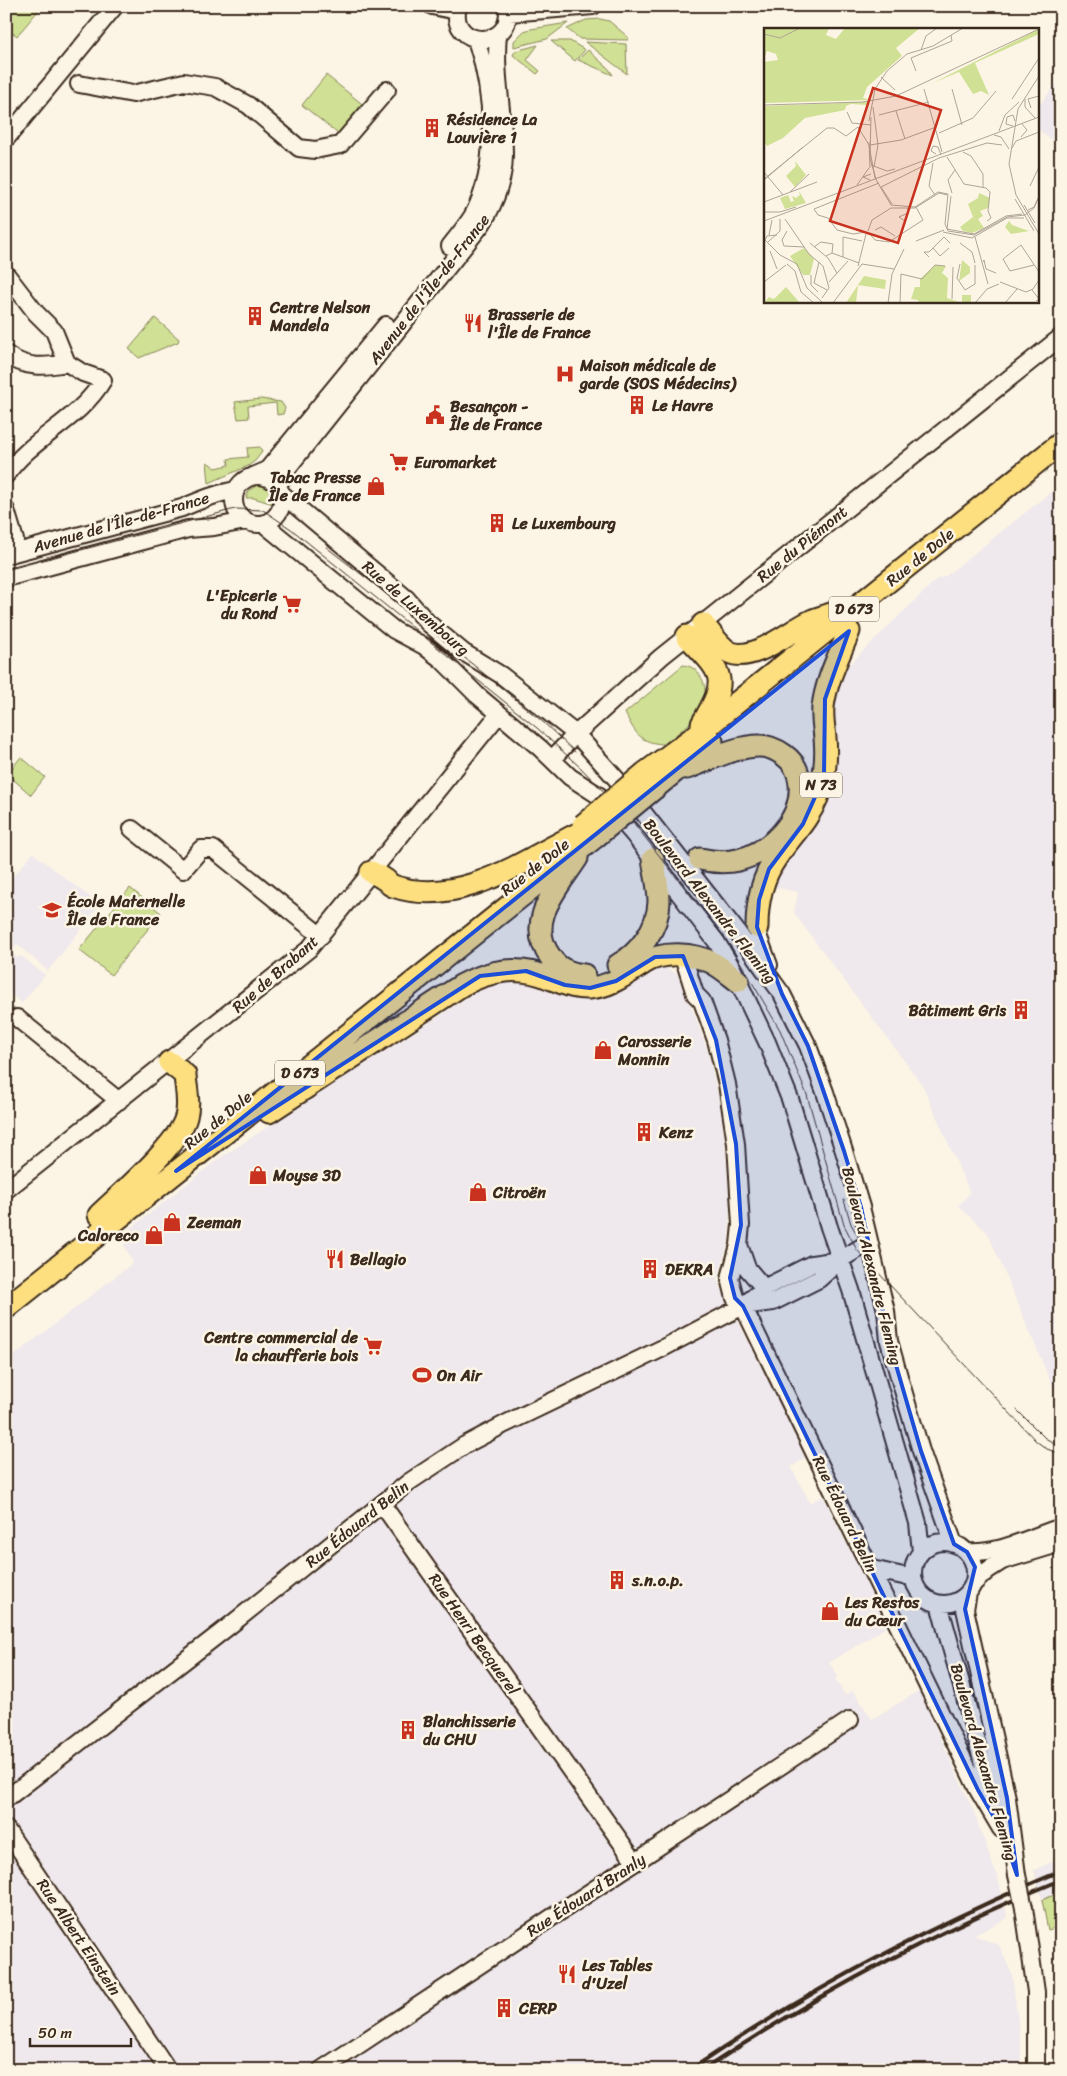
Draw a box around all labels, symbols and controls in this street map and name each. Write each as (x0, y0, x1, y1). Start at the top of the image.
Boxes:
inset map (764, 28, 1040, 302)
place label: Résidence La Louvière 1 (446, 105, 537, 152)
building icon: Résidence La Louvière 1 (421, 117, 443, 139)
street label: Avenue de l'Île-de-France (360, 207, 497, 372)
place label: Centre Nelson Mandela (269, 293, 371, 340)
place label: Brasserie de l'Île de France (487, 300, 592, 347)
building icon: Centre Nelson Mandela (244, 305, 266, 327)
restaurant icon: Brasserie de l'Île de France (462, 312, 484, 334)
place label: Maison médicale de garde (SOS Médecins) (578, 351, 737, 398)
hospital icon: Maison médicale de garde (SOS Médecins) (554, 363, 576, 385)
place label: Le Havre (652, 391, 713, 420)
place label: Besançon - Île de France (449, 392, 543, 439)
building icon: Le Havre (626, 394, 648, 416)
public building icon: Besançon - Île de France (424, 404, 446, 426)
place label: Euromarket (414, 448, 497, 477)
supermarket icon: Euromarket (388, 451, 410, 473)
place label: Tabac Presse Île de France (268, 463, 362, 510)
shop icon: Tabac Presse Île de France (365, 475, 387, 497)
street label: Avenue de l’Île-de-France (29, 483, 213, 561)
street label: Rue du Piémont (750, 498, 854, 590)
place label: Le Luxembourg (512, 509, 617, 538)
building icon: Le Luxembourg (486, 512, 508, 534)
street label: Rue de Dole (879, 520, 961, 594)
street label: Rue de Luxembourg (355, 553, 477, 663)
place label: L'Epicerie du Rond (206, 581, 279, 628)
supermarket icon: L'Epicerie du Rond (281, 593, 303, 615)
road number: D 673 (829, 596, 879, 622)
road number: N 73 (800, 772, 842, 798)
street label: Boulevard Alexandre Fleming (636, 812, 784, 990)
street label: Rue de Dole (494, 830, 576, 904)
place label: École Maternelle Île de France (66, 887, 185, 934)
school or university icon: École Maternelle Île de France (41, 899, 63, 921)
street label: Rue de Brabant (225, 928, 325, 1020)
place label: Bâtiment Gris (909, 996, 1006, 1025)
building icon: Bâtiment Gris (1010, 999, 1032, 1021)
place label: Carosserie Monnin (617, 1027, 692, 1074)
shop icon: Carosserie Monnin (592, 1039, 614, 1061)
road number: D 673 (275, 1060, 325, 1086)
street label: Rue de Dole (177, 1083, 259, 1157)
place label: Kenz (658, 1118, 695, 1147)
building icon: Kenz (633, 1121, 655, 1143)
place label: Moyse 3D (272, 1161, 341, 1190)
street label: Boulevard Alexandre Fleming (833, 1163, 911, 1369)
shop icon: Moyse 3D (247, 1164, 269, 1186)
place label: Citroën (492, 1178, 546, 1207)
shop icon: Citroën (467, 1181, 489, 1203)
place label: Zeeman (186, 1208, 241, 1237)
shop icon: Zeeman (161, 1211, 183, 1233)
place label: Caloreco (77, 1221, 140, 1250)
shop icon: Caloreco (143, 1224, 165, 1246)
place label: Bellagio (350, 1245, 407, 1274)
restaurant icon: Bellagio (324, 1248, 346, 1270)
place label: DEKRA (665, 1255, 713, 1284)
building icon: DEKRA (639, 1258, 661, 1280)
place label: Centre commercial de la chaufferie bois (203, 1323, 359, 1370)
supermarket icon: Centre commercial de la chaufferie bois (362, 1335, 384, 1357)
place label: On Air (436, 1361, 483, 1390)
sports icon: On Air (411, 1364, 433, 1386)
street label: Rue Édouard Belin (804, 1451, 886, 1578)
street label: Rue Édouard Belin (298, 1473, 416, 1575)
place label: s.n.o.p. (631, 1566, 684, 1595)
street label: Rue Henri Becquerel (421, 1567, 527, 1702)
building icon: s.n.o.p. (606, 1569, 628, 1591)
place label: Les Restos du Cœur (845, 1588, 920, 1635)
shop icon: Les Restos du Cœur (819, 1600, 841, 1622)
street label: Boulevard Alexandre Fleming (942, 1660, 1026, 1864)
place label: Blanchisserie du CHU (423, 1707, 517, 1754)
building icon: Blanchisserie du CHU (397, 1719, 419, 1741)
street label: Rue Édouard Branly (520, 1845, 652, 1945)
street label: Rue Albert Einstein (29, 1872, 129, 2002)
place label: Les Tables d'Uzel (582, 1951, 653, 1998)
restaurant icon: Les Tables d'Uzel (556, 1963, 578, 1985)
place label: CERP (518, 1994, 558, 2023)
building icon: CERP (493, 1997, 515, 2019)
scale bar (30, 2016, 131, 2048)
text: 50 m (38, 2020, 73, 2046)

